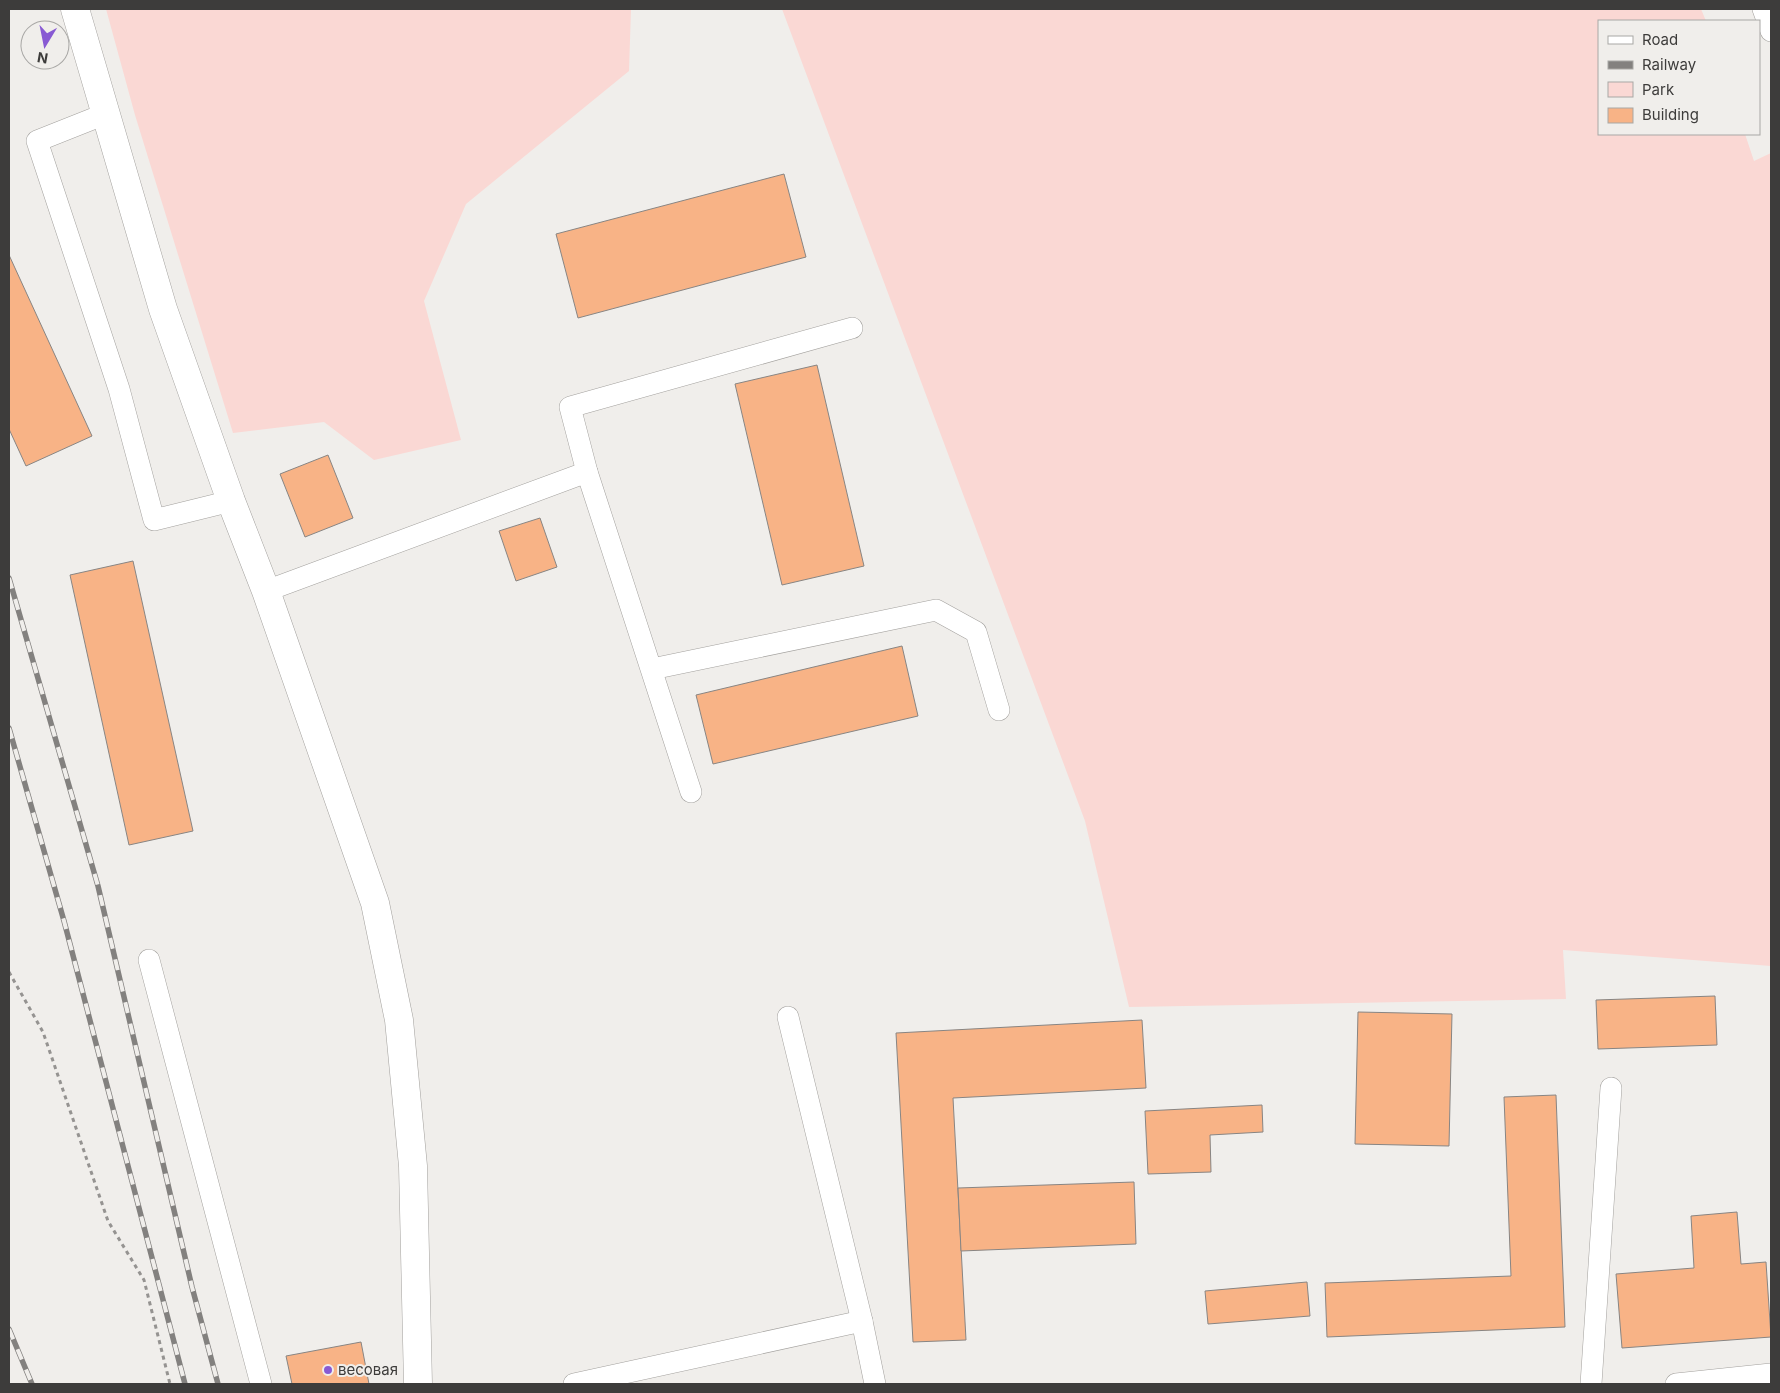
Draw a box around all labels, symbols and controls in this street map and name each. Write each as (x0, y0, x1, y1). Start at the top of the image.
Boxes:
north arrow (20, 20, 70, 70)
legend (1598, 20, 1760, 135)
text: Road (1642, 30, 1678, 49)
text: N (36, 49, 49, 68)
text: Railway (1642, 55, 1697, 74)
text: Park (1642, 80, 1675, 99)
text: Building (1642, 105, 1699, 124)
place label: весовая (338, 1360, 398, 1379)
marker: весовая (322, 1364, 334, 1376)

